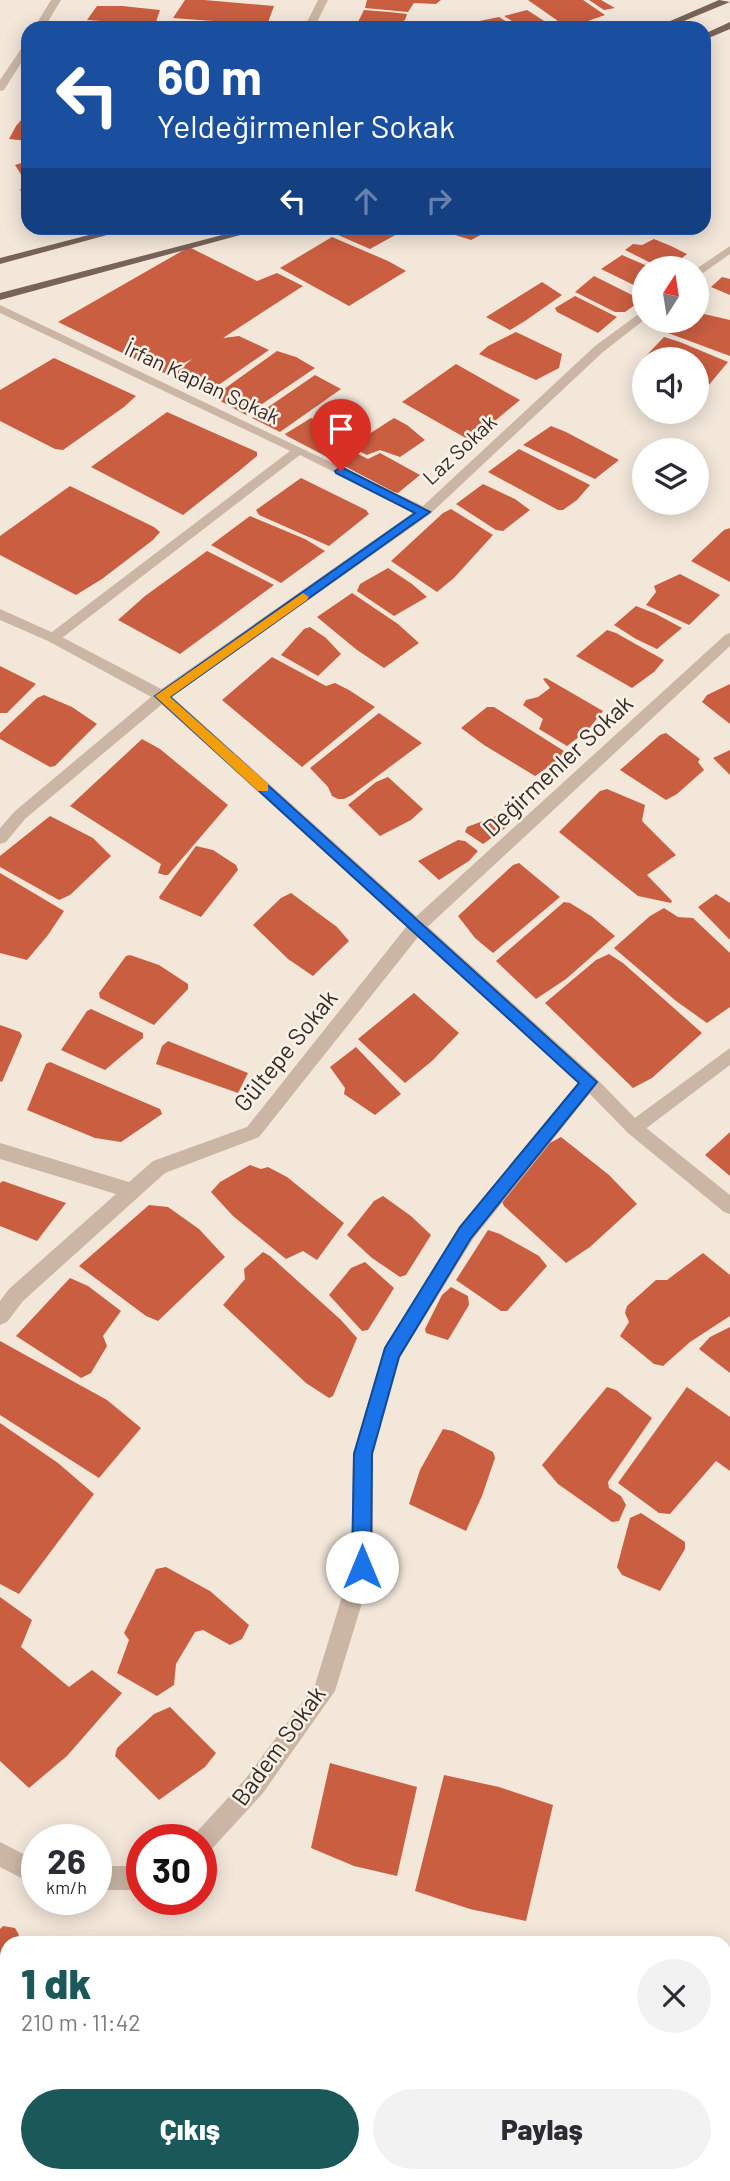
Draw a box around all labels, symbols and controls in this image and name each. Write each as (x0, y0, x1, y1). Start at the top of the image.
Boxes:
text: 60 m (157, 46, 262, 105)
icon: left (42, 49, 133, 140)
text: Yeldeğirmenler Sokak (157, 106, 455, 144)
icon: left (274, 182, 312, 220)
icon: ahead (347, 182, 385, 220)
icon: right (420, 182, 458, 220)
north arrow (632, 256, 709, 332)
map controls (632, 256, 709, 515)
street label: İrfan Kaplan Sokak (121, 335, 284, 429)
button: sound (632, 347, 709, 424)
pin (311, 399, 371, 471)
street label: Laz Sokak (417, 409, 501, 489)
icon: arrive (322, 410, 360, 448)
button: layers (632, 438, 709, 515)
street label: Değirmenler Sokak (476, 688, 638, 842)
street label: Gültepe Sokak (227, 983, 343, 1117)
position arrow (325, 1530, 399, 1604)
street label: Badem Sokak (225, 1680, 331, 1811)
speed limit sign: 30 (126, 1824, 217, 1915)
text: 26 (47, 1839, 86, 1881)
text: km/h (46, 1876, 87, 1898)
text: 1 dk (21, 1957, 91, 2007)
button: close (637, 1959, 711, 2033)
text: 210 m · 11:42 (21, 2008, 141, 2036)
button: Çıkış (21, 2089, 359, 2169)
button: Paylaş (373, 2089, 711, 2169)

